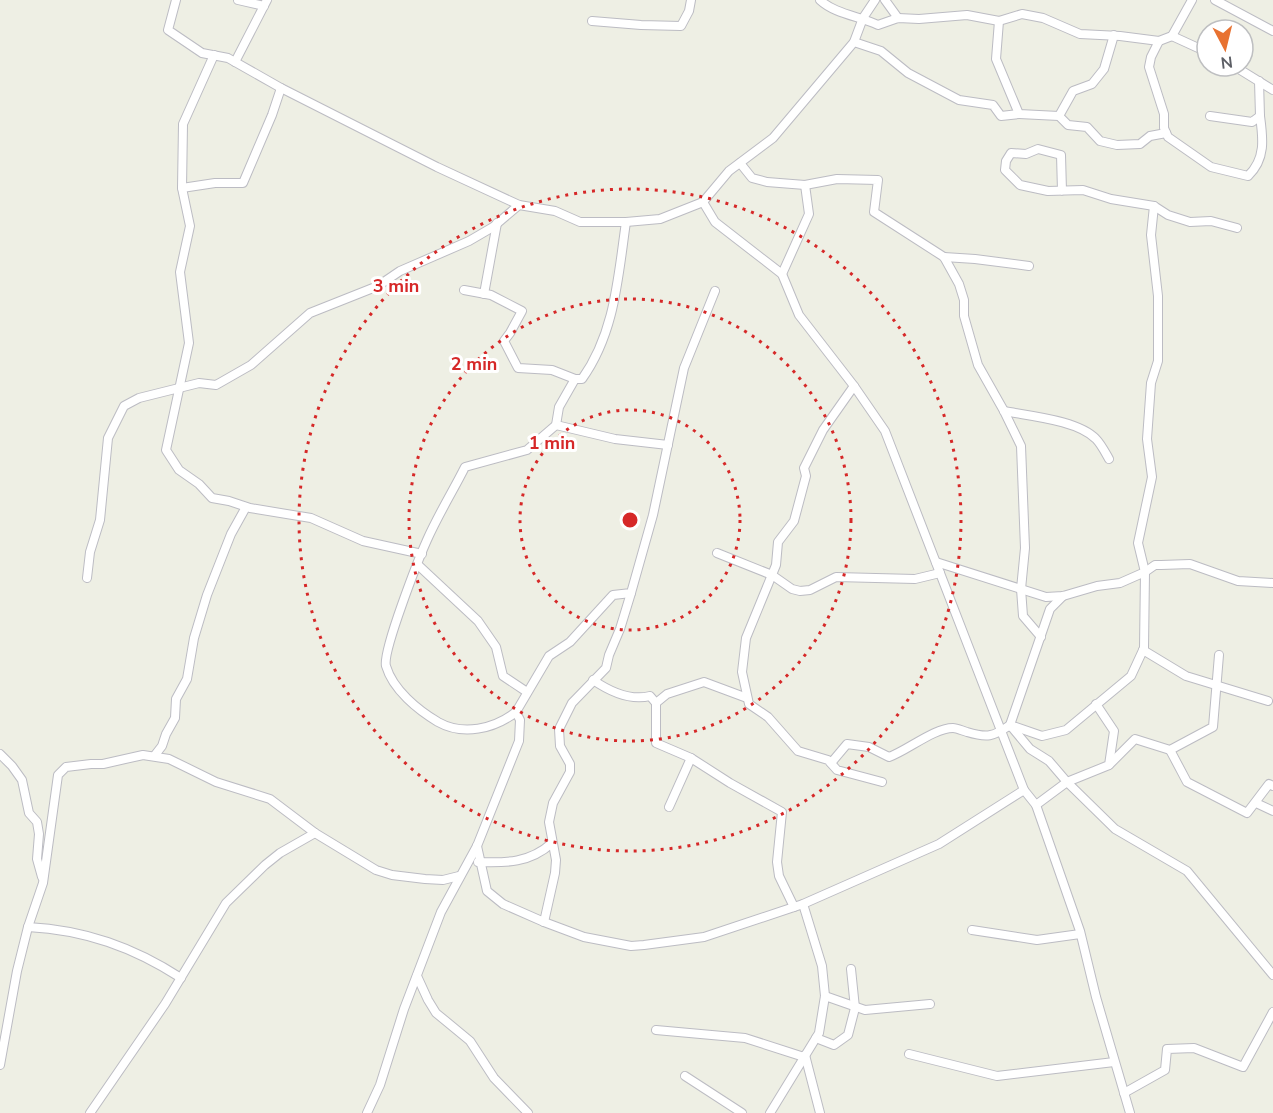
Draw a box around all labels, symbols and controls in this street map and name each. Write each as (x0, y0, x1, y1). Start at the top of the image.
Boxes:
north arrow (1195, 18, 1255, 78)
text: N (1219, 50, 1234, 74)
text: 3 min (373, 274, 419, 298)
text: 2 min (451, 352, 497, 376)
text: 1 min (529, 431, 575, 455)
centre of rings (620, 510, 640, 530)

